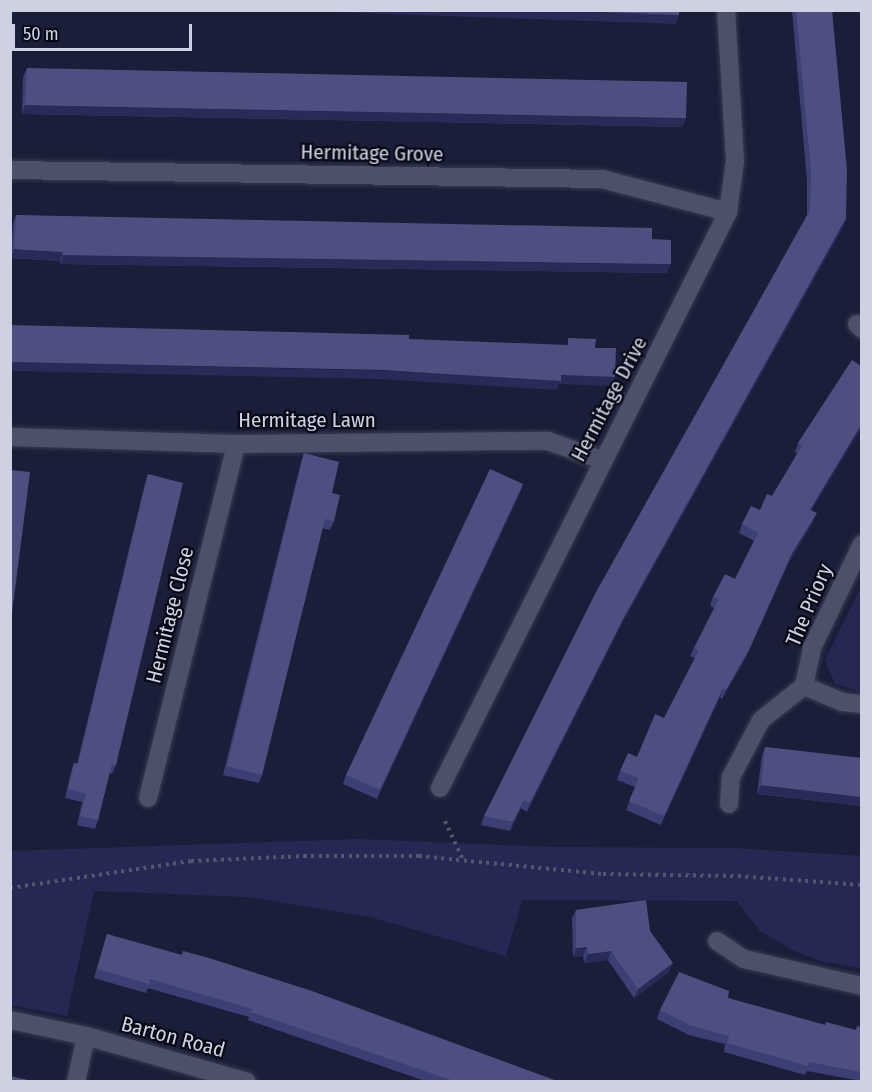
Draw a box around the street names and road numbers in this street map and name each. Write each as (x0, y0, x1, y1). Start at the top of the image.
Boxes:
street label: Hermitage Grove (300, 139, 444, 167)
street label: Hermitage Drive (565, 332, 653, 466)
street label: Hermitage Lawn (238, 407, 376, 433)
street label: Hermitage Close (141, 544, 199, 686)
street label: The Priory (780, 560, 838, 650)
street label: Barton Road (118, 1011, 228, 1063)

